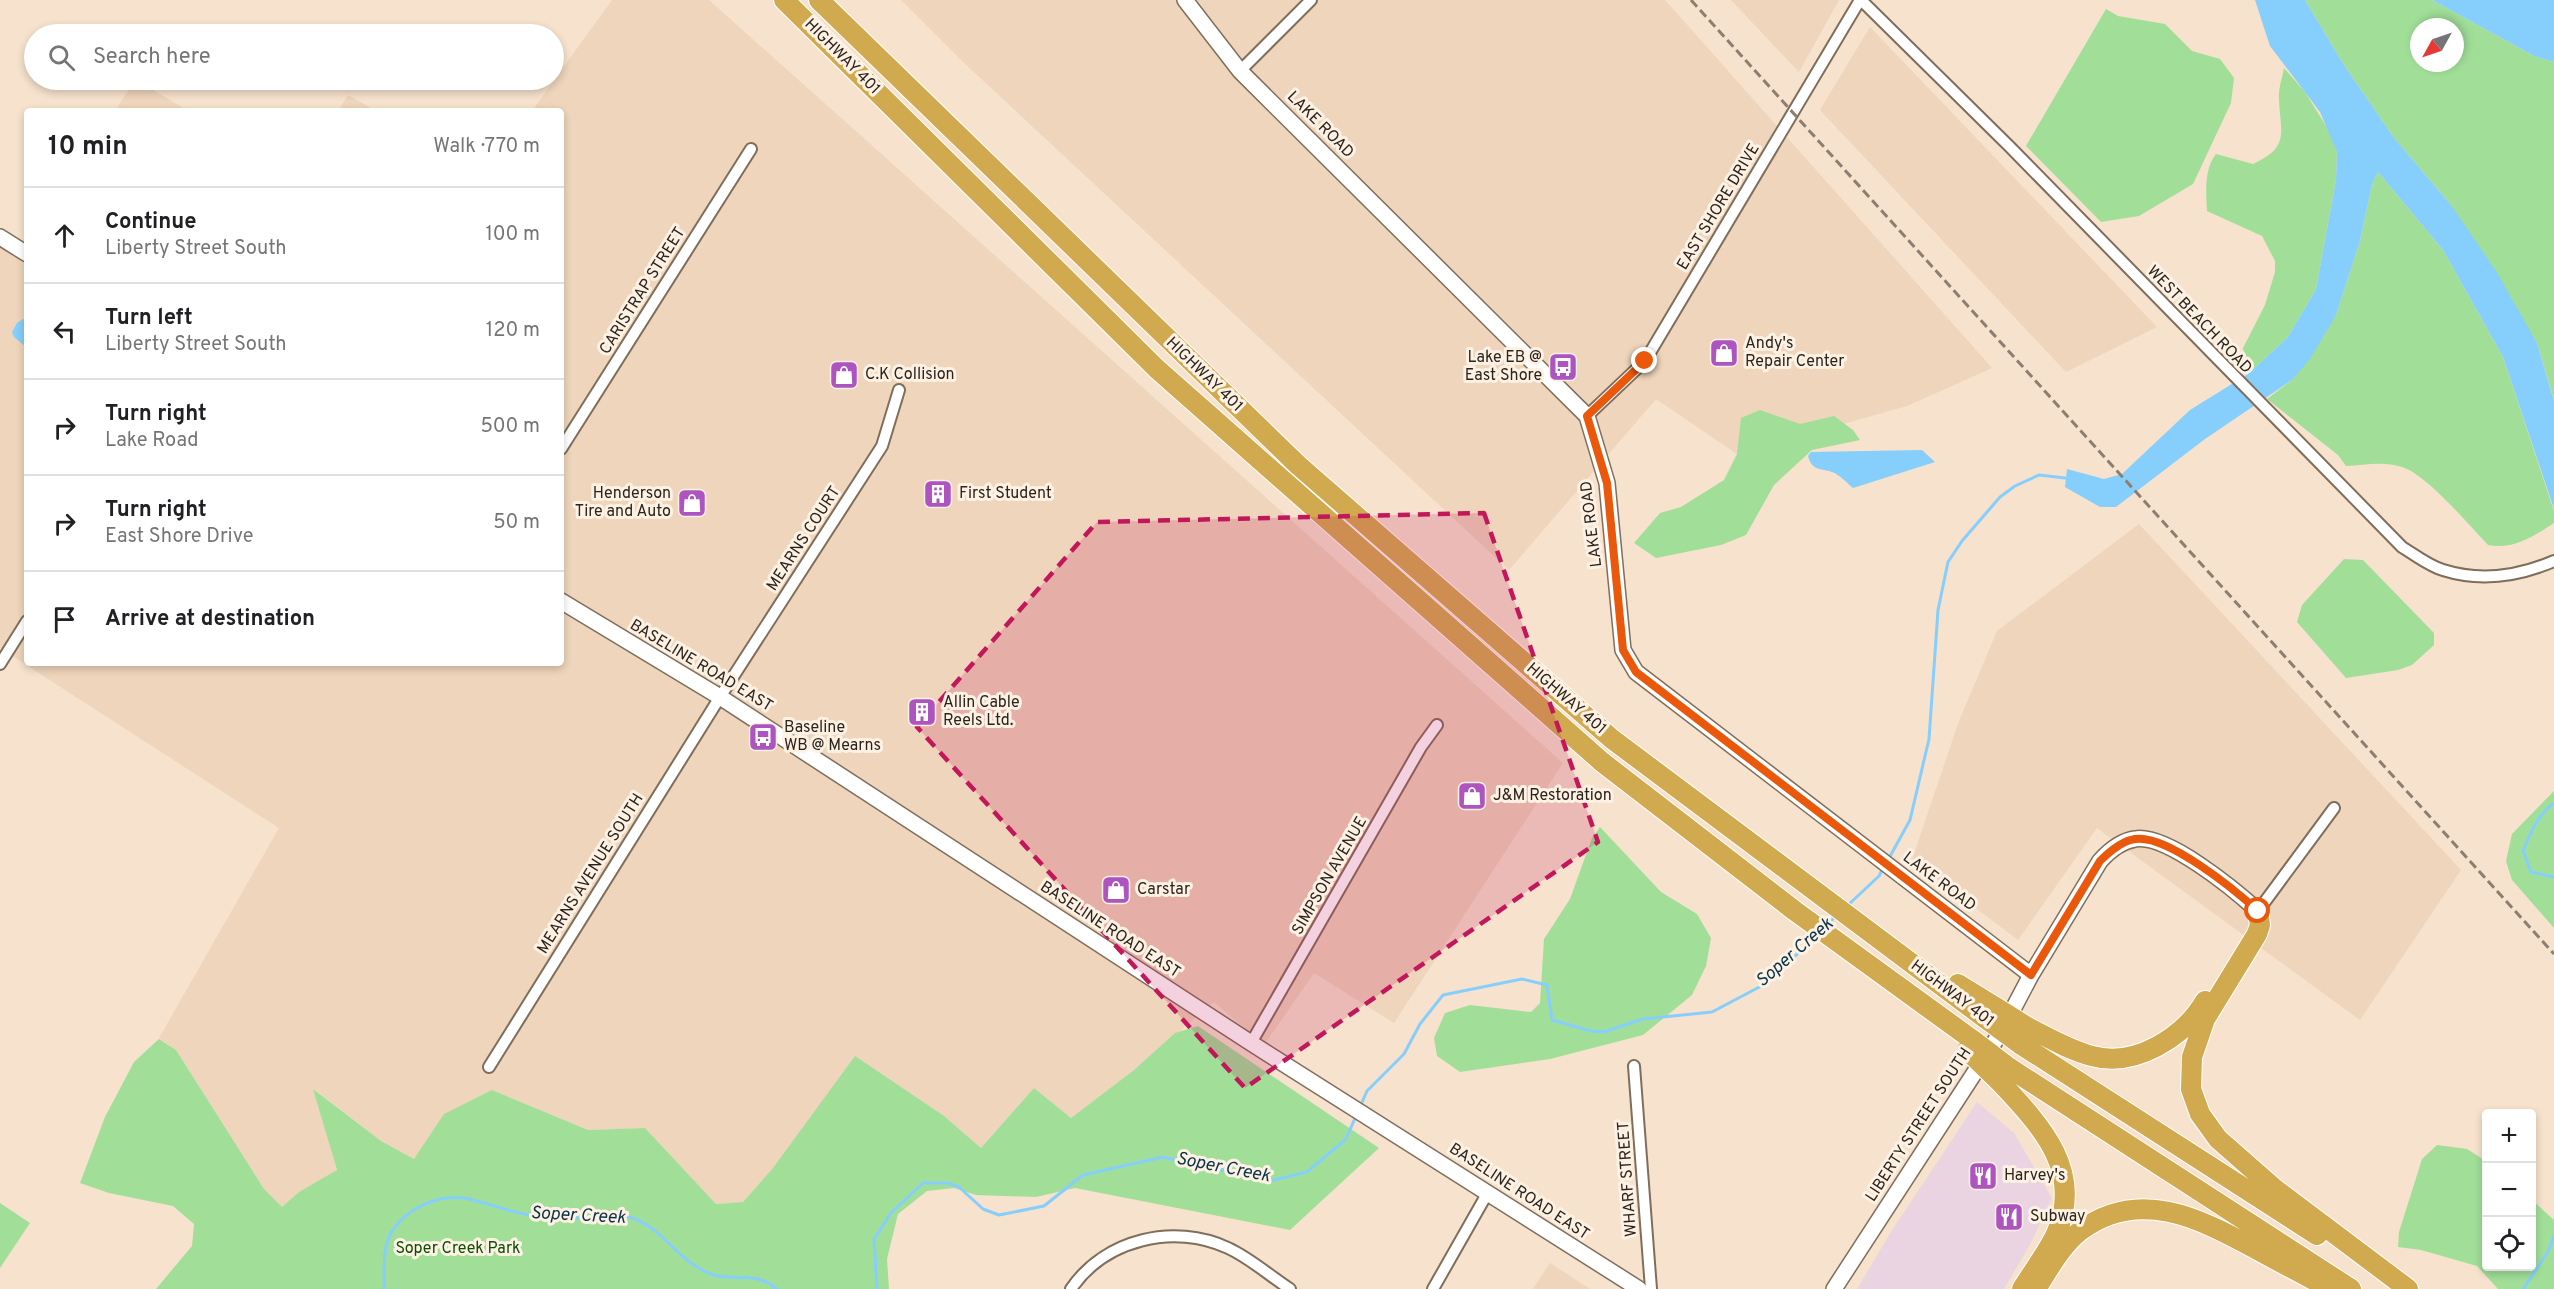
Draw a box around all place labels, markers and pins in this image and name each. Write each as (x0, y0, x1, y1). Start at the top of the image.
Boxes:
place label: Andy's Repair Center (1745, 334, 1845, 372)
shop icon: Andy's Repair Center (1708, 337, 1740, 369)
place label: Lake EB @ East Shore (1465, 348, 1542, 386)
bus stop icon: Lake EB @ East Shore (1547, 351, 1579, 383)
shop icon: C.K Collision (828, 359, 860, 391)
place label: C.K Collision (865, 365, 955, 385)
building icon: First Student (922, 478, 954, 510)
place label: Henderson Tire and Auto (575, 484, 671, 522)
place label: First Student (959, 484, 1052, 504)
shop icon: Henderson Tire and Auto (676, 487, 708, 519)
place label: Allin Cable Reels Ltd. (943, 693, 1020, 731)
building icon: Allin Cable Reels Ltd. (906, 696, 938, 728)
place label: Baseline WB @ Mearns (784, 718, 881, 756)
bus stop icon: Baseline WB @ Mearns (747, 721, 779, 753)
shop icon: J&M Restoration (1456, 780, 1488, 812)
place label: J&M Restoration (1493, 786, 1612, 806)
shop icon: Carstar (1100, 874, 1132, 906)
place label: Carstar (1137, 880, 1190, 900)
restaurant icon: Harvey's (1967, 1160, 1999, 1192)
place label: Harvey's (2004, 1166, 2066, 1186)
restaurant icon: Subway (1993, 1201, 2025, 1233)
place label: Subway (2030, 1207, 2086, 1227)

